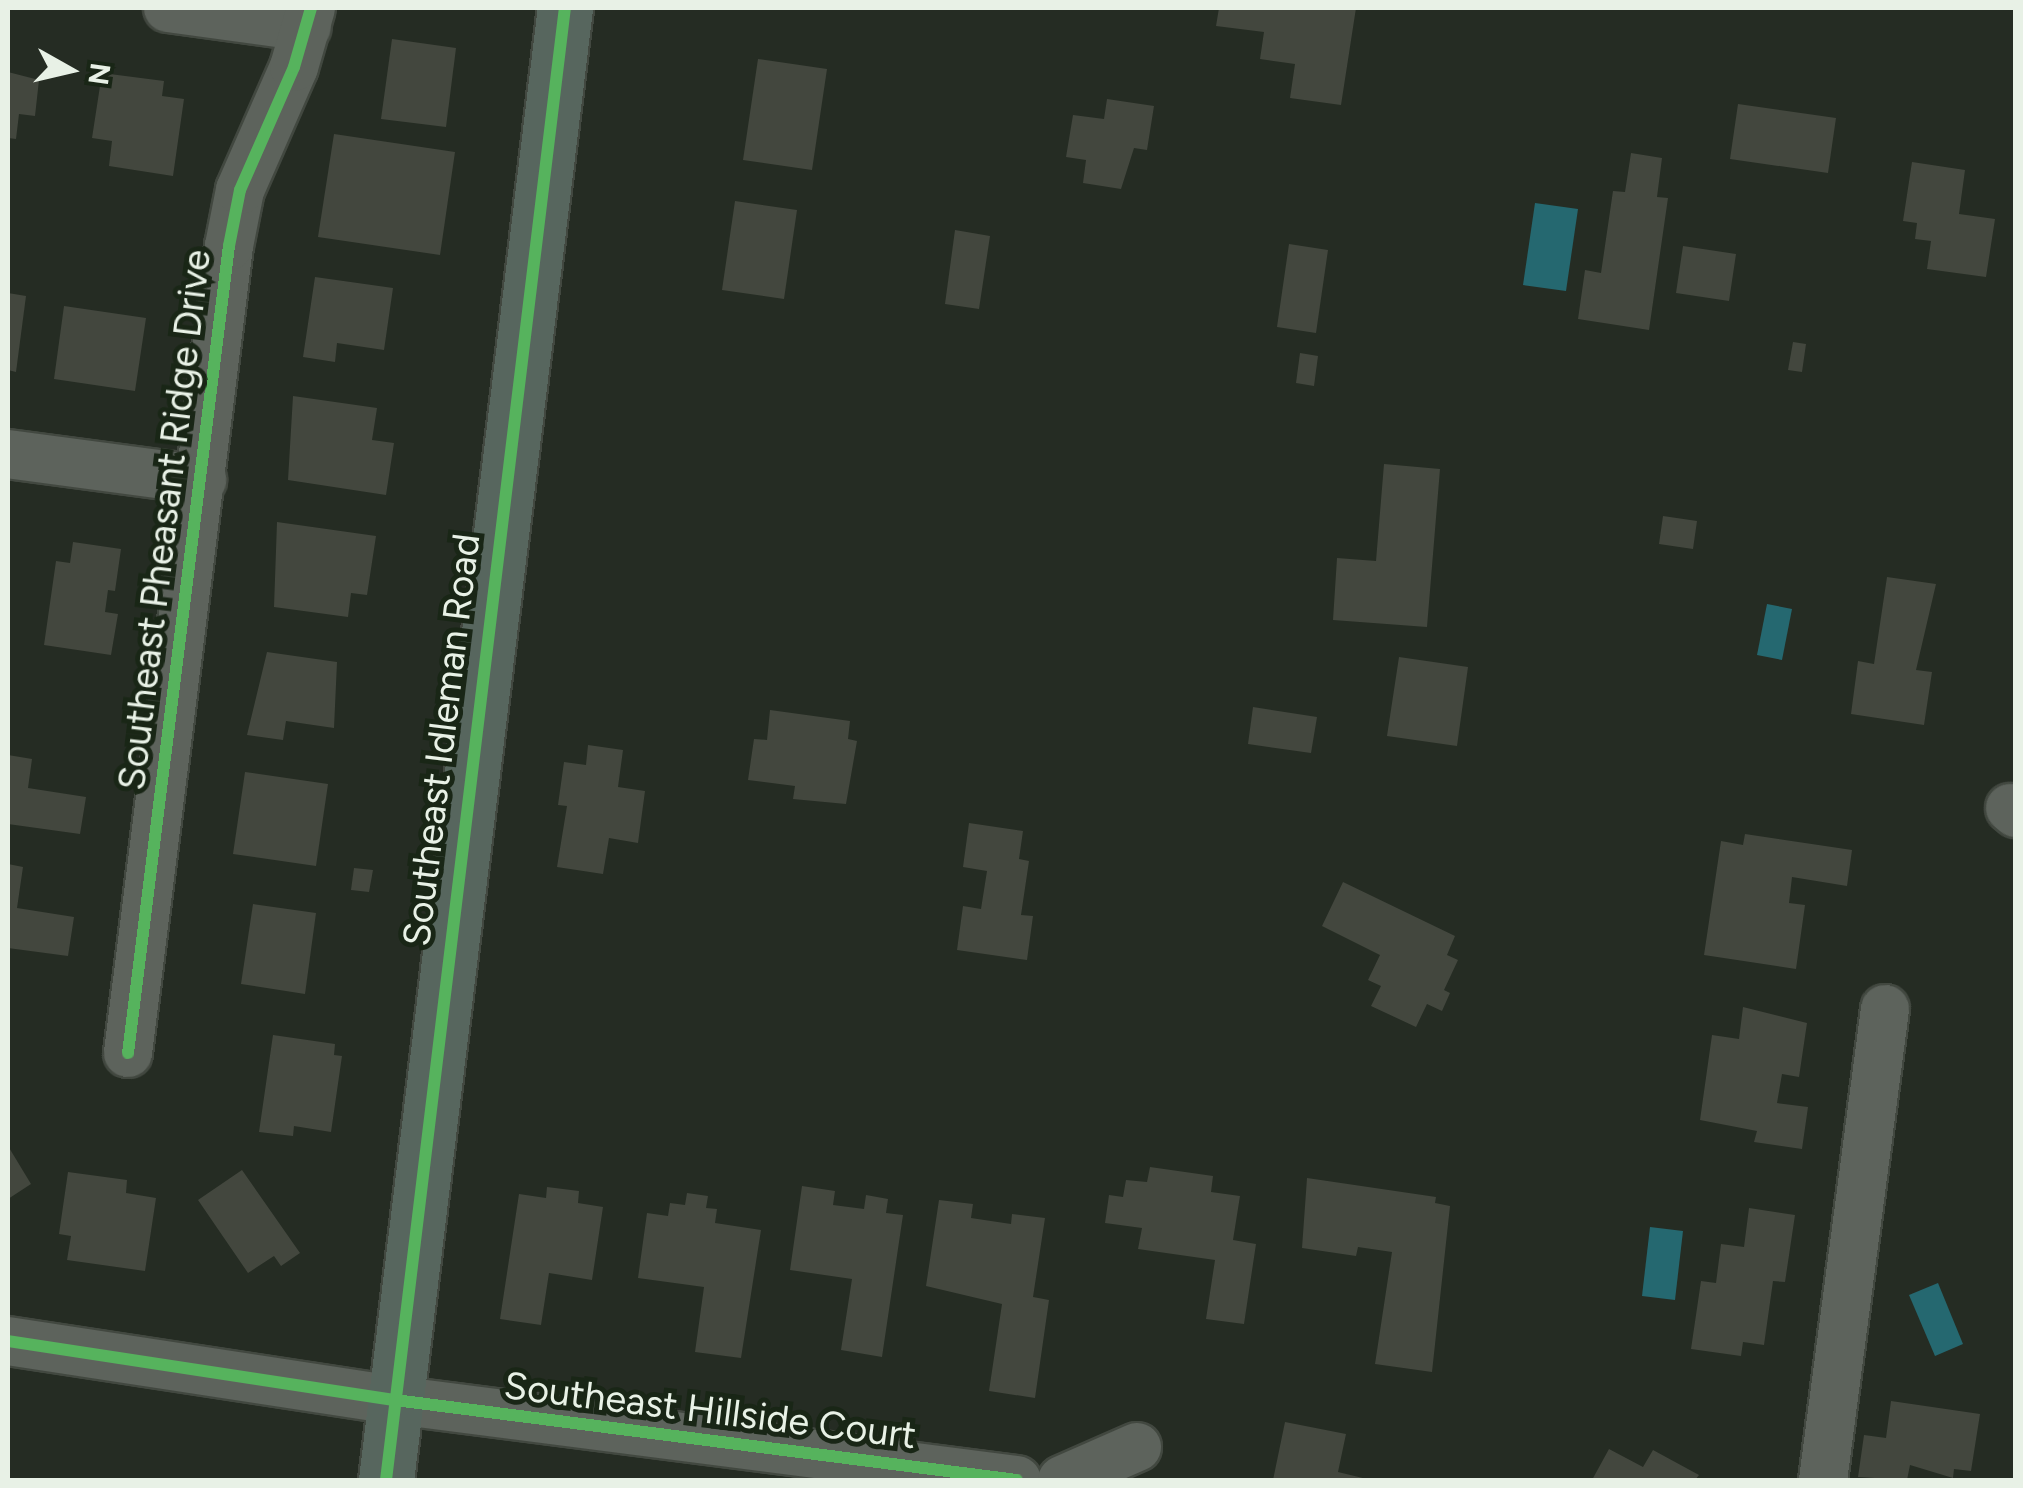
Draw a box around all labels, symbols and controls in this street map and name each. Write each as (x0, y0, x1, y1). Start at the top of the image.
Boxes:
north arrow (20, 20, 120, 120)
text: N (81, 61, 118, 87)
street label: Southeast Pheasant Ridge Drive (109, 247, 221, 793)
street label: Southeast Idleman Road (394, 531, 490, 949)
street label: Southeast Hillside Court (501, 1363, 919, 1459)

